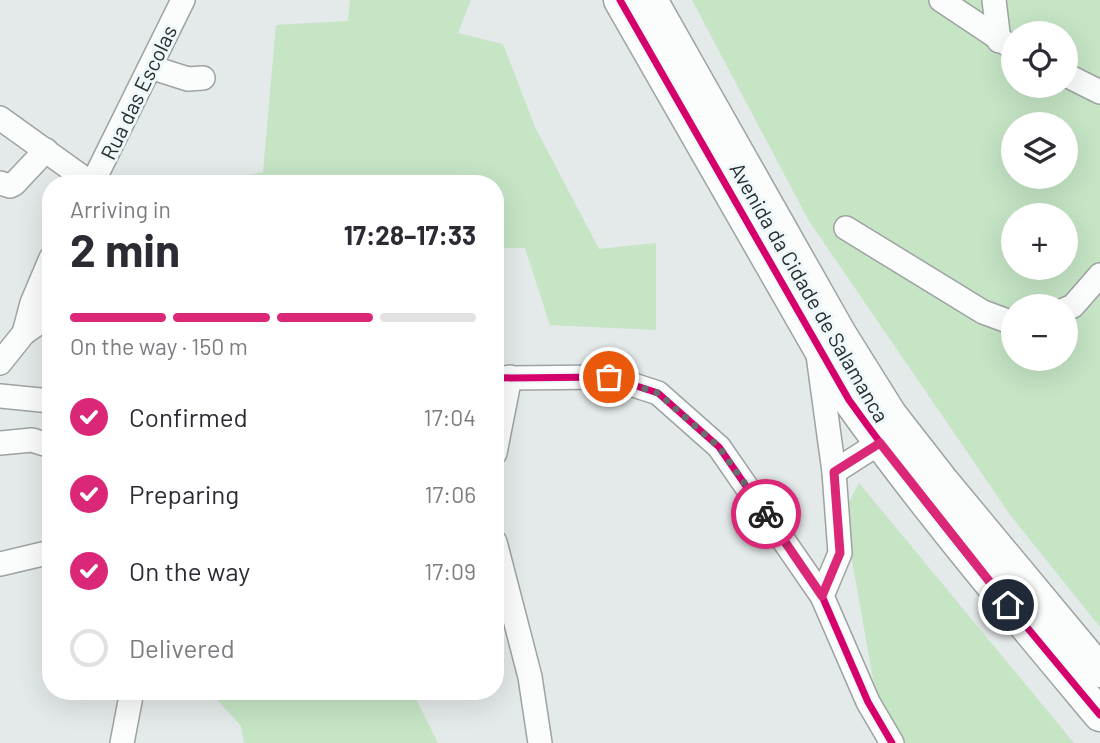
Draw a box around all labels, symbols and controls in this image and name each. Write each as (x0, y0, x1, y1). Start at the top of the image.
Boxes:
street label: Rua das Escolas (95, 21, 181, 163)
map controls (1001, 21, 1078, 371)
button: locate (1001, 21, 1078, 98)
button: layers (1001, 112, 1078, 189)
street label: Avenida da Cidade de Salamanca (725, 158, 895, 426)
text: Arriving in (70, 195, 171, 223)
button: + (1001, 203, 1078, 280)
text: 17:28–17:33 (344, 219, 476, 250)
text: 2 min (70, 221, 180, 276)
button: − (1001, 294, 1078, 371)
text: On the way · 150 m (70, 332, 248, 360)
pin (579, 347, 639, 407)
icon: bag (590, 358, 628, 396)
icon: check (70, 398, 108, 436)
text: Confirmed (129, 401, 248, 432)
text: 17:04 (424, 403, 476, 431)
icon: check (70, 475, 108, 513)
text: Preparing (129, 478, 239, 509)
courier (731, 479, 801, 549)
text: 17:06 (424, 480, 476, 508)
icon: bike (747, 495, 785, 533)
icon: check (70, 552, 108, 590)
text: On the way (129, 555, 250, 586)
text: 17:09 (424, 557, 476, 585)
pin (978, 575, 1038, 635)
icon: home (989, 586, 1027, 624)
text: Delivered (129, 632, 235, 663)

